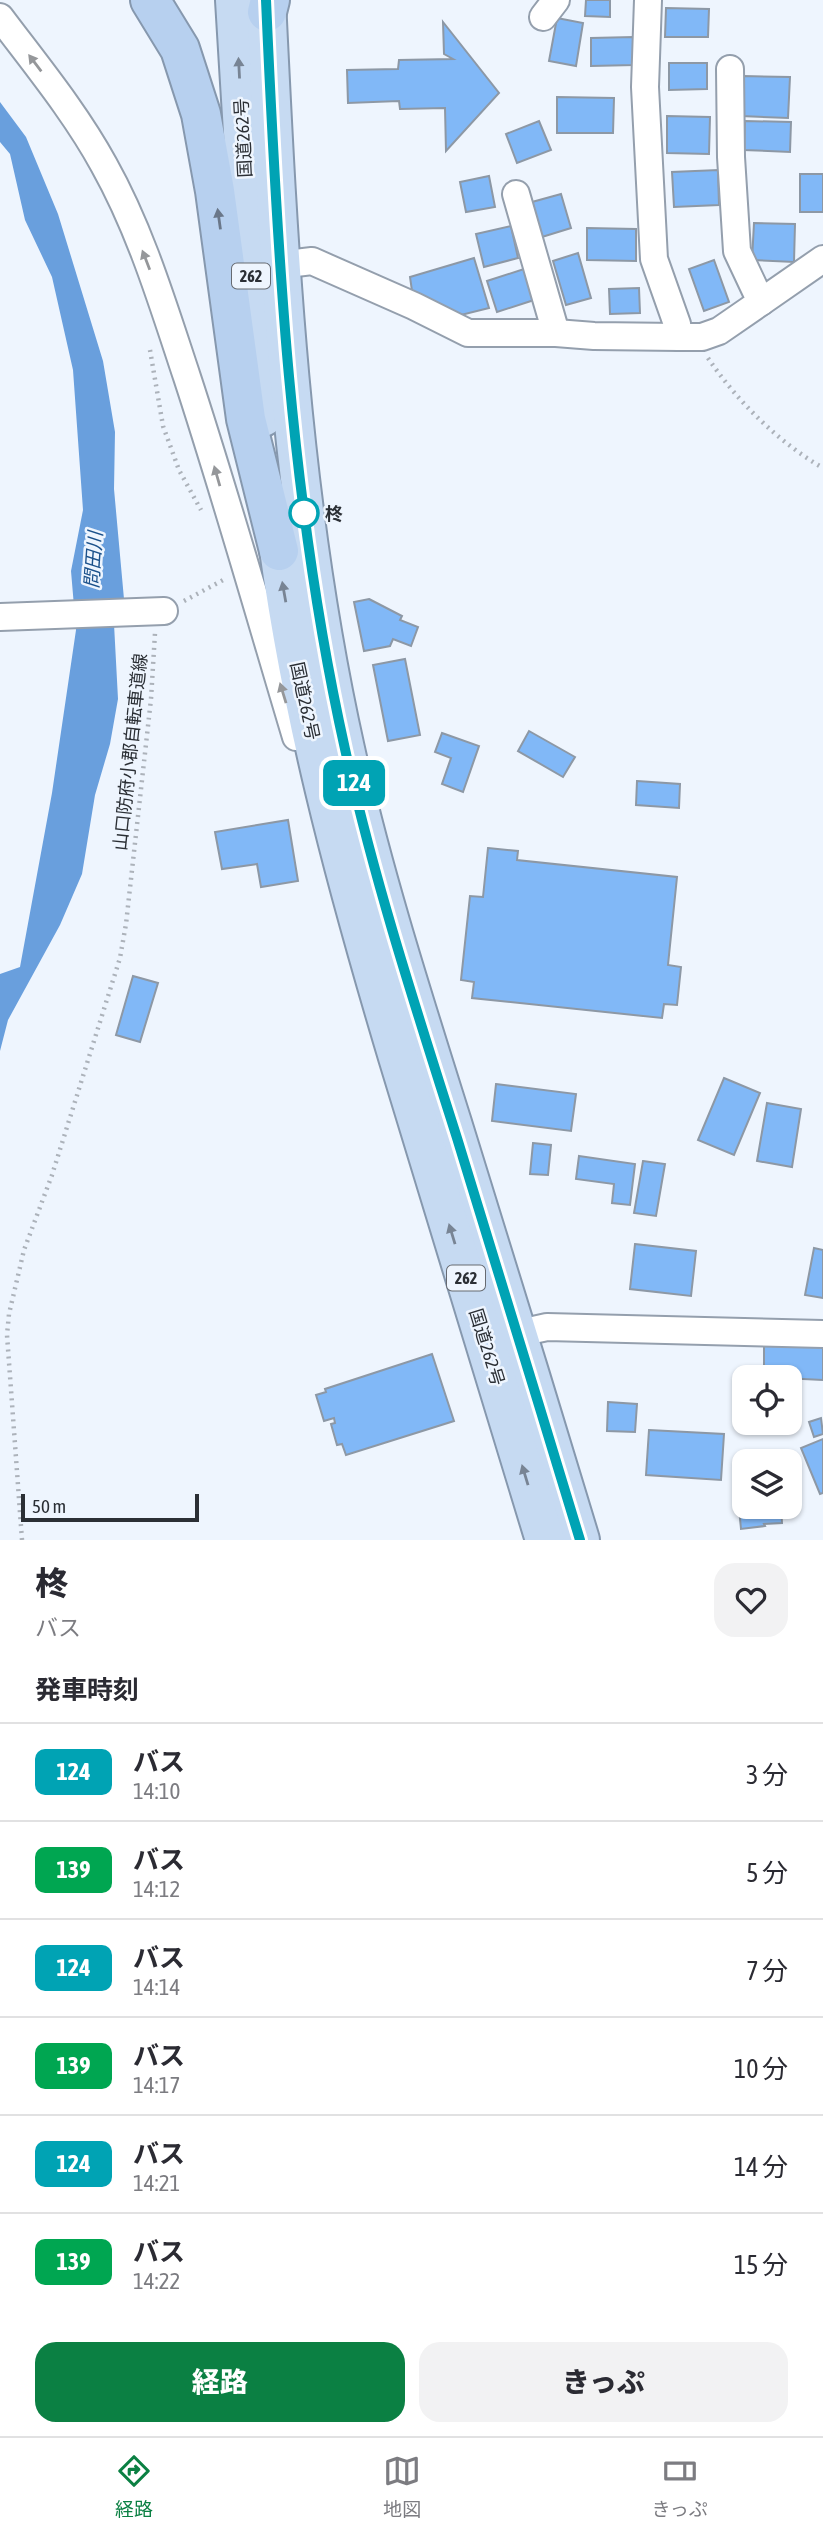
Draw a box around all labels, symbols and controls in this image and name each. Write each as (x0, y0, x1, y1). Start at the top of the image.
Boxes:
one-way arrow (27, 54, 42, 72)
one-way arrow (233, 57, 244, 79)
street label: 国道262号 (230, 98, 256, 178)
one-way arrow (214, 208, 225, 230)
one-way arrow (140, 249, 151, 270)
road number: 262 (232, 264, 270, 288)
one-way arrow (212, 465, 222, 486)
marker: 柊 (289, 498, 319, 528)
place label: 柊 (325, 503, 343, 524)
water label: 問田川 (80, 529, 106, 589)
one-way arrow (278, 581, 289, 603)
street label: 山口防府小郡自転車道線 (109, 652, 151, 852)
street label: 国道262号 (286, 660, 324, 742)
one-way arrow (277, 683, 288, 704)
line badge: 124 (314, 760, 394, 806)
text: 124 (337, 769, 371, 796)
one-way arrow (446, 1223, 457, 1244)
road number: 262 (447, 1266, 485, 1290)
street label: 国道262号 (465, 1306, 509, 1388)
map controls (732, 1365, 802, 1519)
button: locate (732, 1365, 802, 1435)
button: layers (732, 1449, 802, 1519)
one-way arrow (520, 1464, 530, 1485)
scale bar (21, 1491, 200, 1523)
text: 50 m (32, 1495, 66, 1517)
button: heart (714, 1563, 788, 1637)
text: 柊 (35, 1564, 68, 1602)
text: バス (35, 1615, 81, 1641)
text: 発車時刻 (35, 1675, 139, 1705)
text: バス (133, 1747, 185, 1777)
text: 124 (57, 1758, 90, 1785)
text: 3 分 (746, 1760, 788, 1790)
text: 14:10 (133, 1778, 180, 1804)
text: バス (133, 1845, 185, 1875)
text: 139 (57, 1856, 90, 1883)
text: 5 分 (746, 1858, 788, 1888)
text: 14:12 (133, 1876, 180, 1902)
text: バス (133, 1943, 185, 1973)
text: 124 (57, 1954, 90, 1981)
text: 7 分 (746, 1956, 788, 1986)
text: 14:14 (133, 1974, 180, 2000)
text: バス (133, 2041, 185, 2071)
text: 139 (57, 2052, 90, 2079)
text: 10 分 (734, 2054, 788, 2084)
text: 14:17 (133, 2072, 180, 2098)
text: バス (133, 2139, 185, 2169)
text: 124 (57, 2150, 90, 2177)
text: 14 分 (734, 2152, 788, 2182)
text: 14:21 (133, 2170, 180, 2196)
text: バス (133, 2237, 185, 2267)
text: 139 (57, 2248, 90, 2275)
text: 15 分 (734, 2250, 788, 2280)
text: 14:22 (133, 2268, 180, 2294)
button: 経路 (35, 2342, 405, 2422)
button: きっぷ (419, 2342, 788, 2422)
tab: 経路 (115, 2452, 153, 2521)
tab: 地図 (383, 2452, 421, 2521)
tab: きっぷ (652, 2452, 708, 2521)

